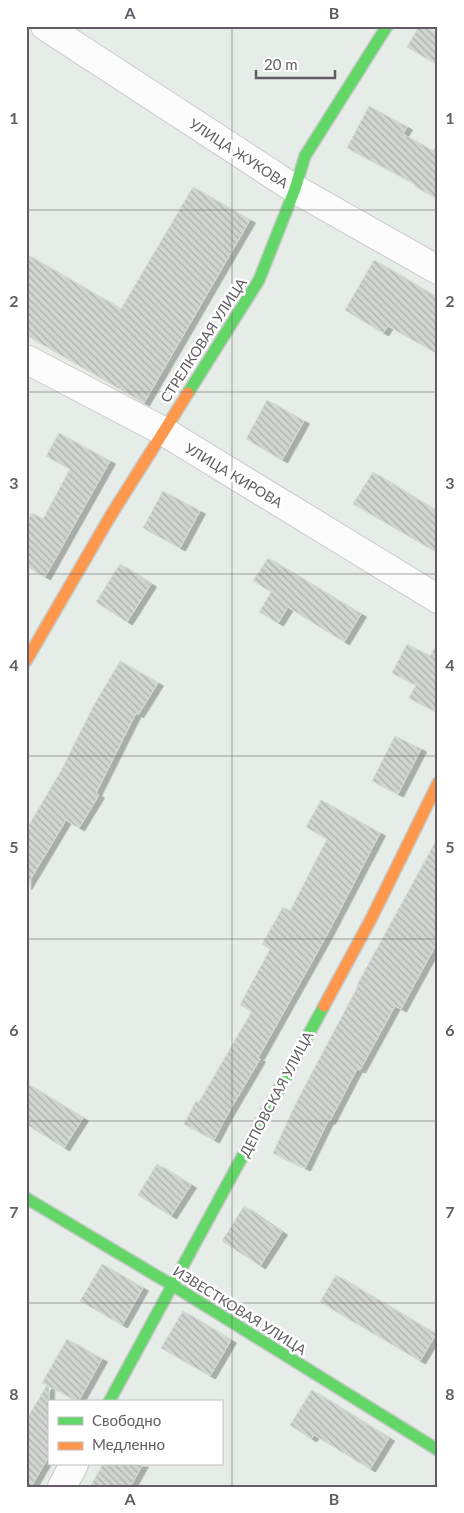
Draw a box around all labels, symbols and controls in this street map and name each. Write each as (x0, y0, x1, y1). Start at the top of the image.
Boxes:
text: A (123, 3, 136, 22)
text: B (329, 3, 339, 22)
scale bar (256, 48, 335, 80)
text: 20 m (264, 55, 298, 73)
text: 1 (9, 108, 19, 127)
text: 1 (445, 108, 455, 127)
street label: УЛИЦА ЖУКОВА (186, 115, 292, 192)
street label: СТРЕЛКОВАЯ УЛИЦА (156, 274, 250, 405)
text: 2 (9, 291, 19, 310)
text: 2 (445, 291, 455, 310)
street label: УЛИЦА КИРОВА (182, 439, 286, 511)
text: 3 (9, 473, 19, 492)
text: 3 (445, 473, 455, 492)
text: 4 (9, 655, 19, 674)
text: 4 (445, 655, 455, 674)
text: 5 (9, 837, 19, 856)
text: 5 (445, 837, 455, 856)
text: 6 (9, 1020, 19, 1039)
text: 6 (445, 1020, 455, 1039)
street label: ДЕПОВСКАЯ УЛИЦА (236, 1028, 317, 1160)
text: 7 (9, 1202, 19, 1221)
text: 7 (445, 1202, 455, 1221)
street label: ИЗВЕСТКОВАЯ УЛИЦА (170, 1262, 310, 1358)
text: 8 (9, 1384, 19, 1403)
text: 8 (445, 1384, 455, 1403)
legend (48, 1400, 222, 1466)
text: Свободно (92, 1411, 161, 1429)
text: Медленно (92, 1435, 165, 1453)
text: A (123, 1489, 136, 1508)
text: B (329, 1489, 339, 1508)

